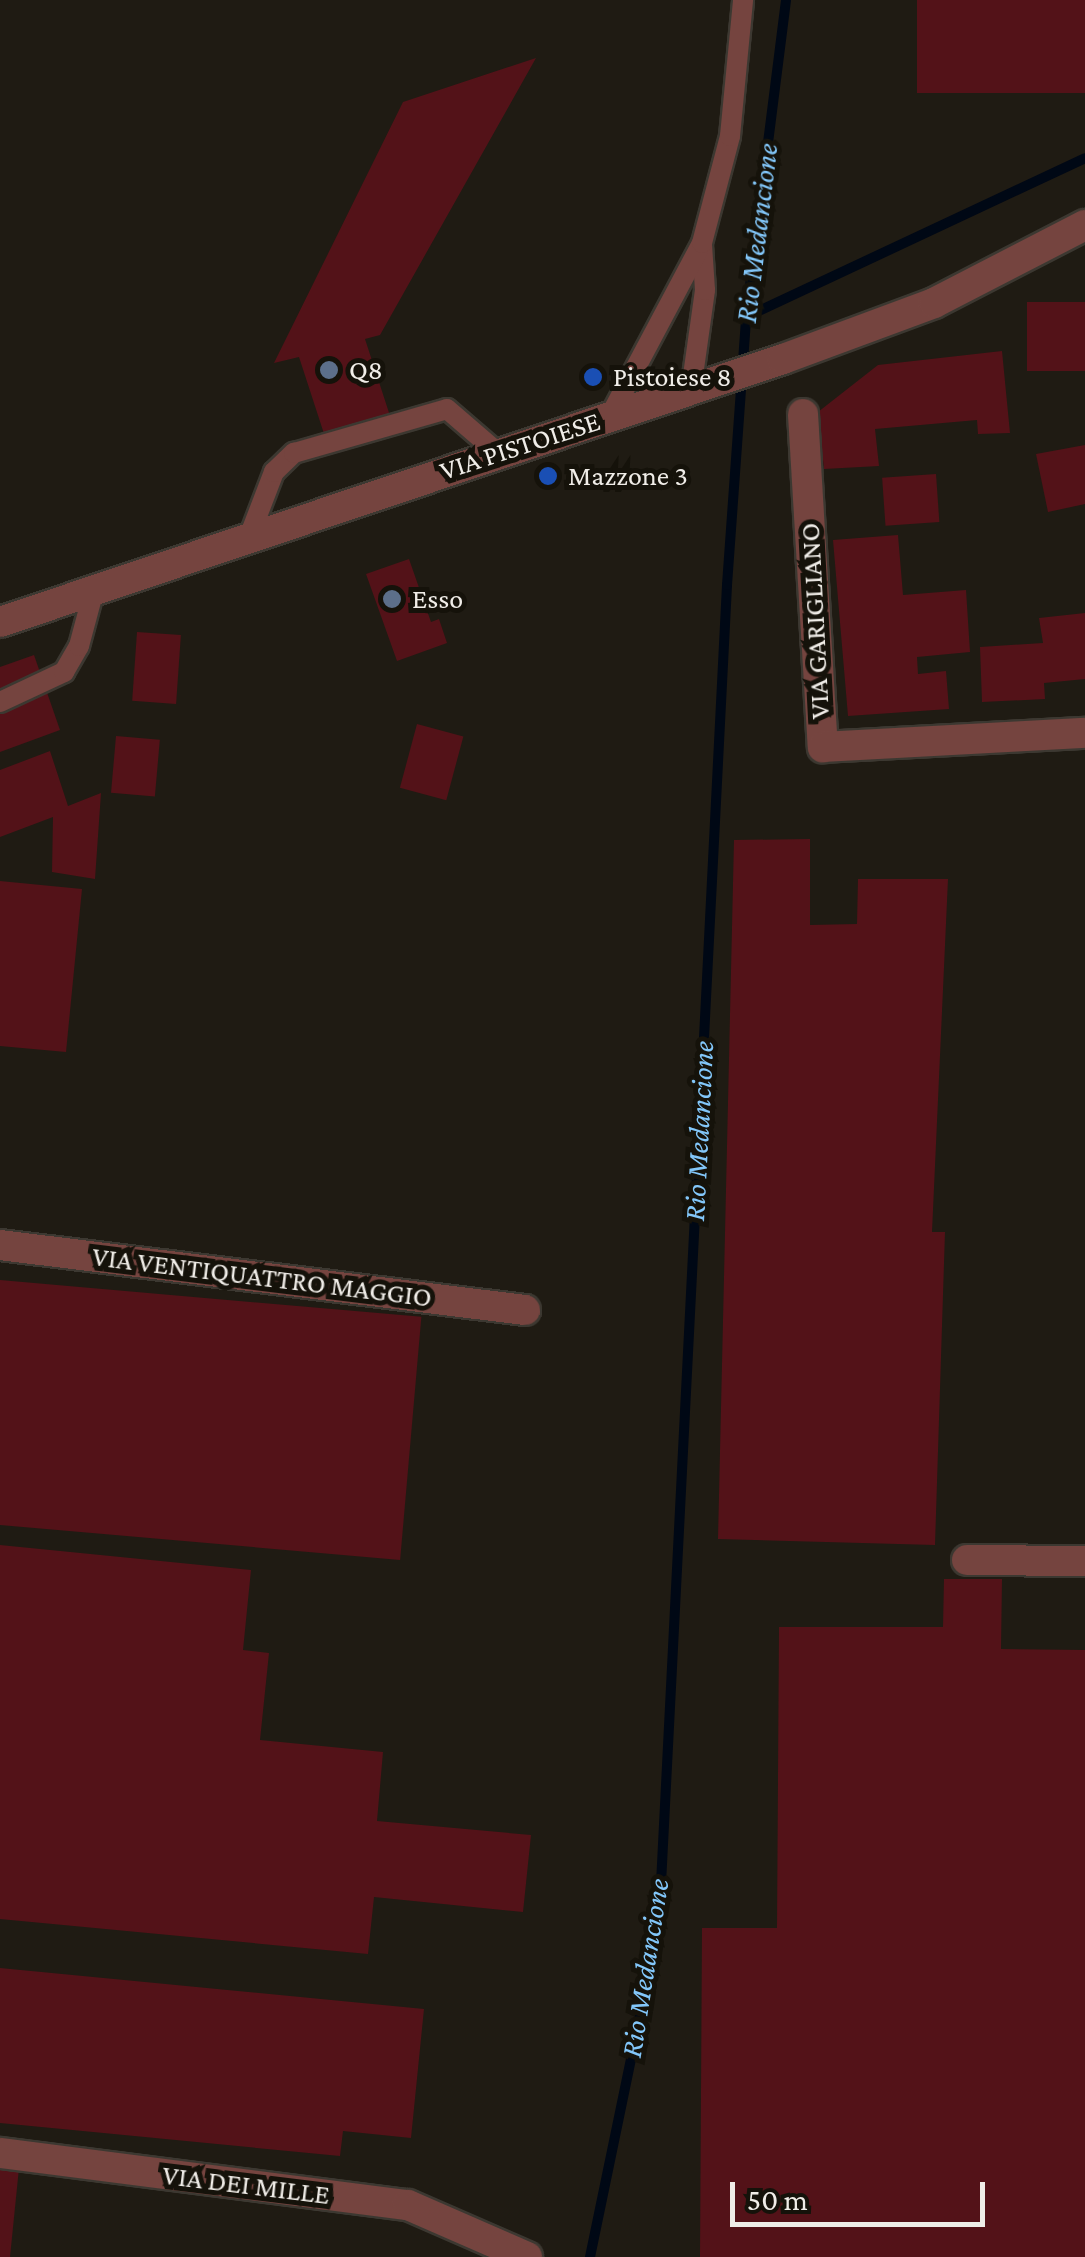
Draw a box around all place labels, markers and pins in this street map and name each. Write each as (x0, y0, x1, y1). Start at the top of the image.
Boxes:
place label: Q8 (349, 353, 383, 387)
marker: Q8 (318, 359, 340, 381)
place label: Pistoiese 8 (613, 360, 732, 394)
marker: Pistoiese 8 (582, 366, 604, 388)
place label: Mazzone 3 (568, 459, 688, 493)
marker: Mazzone 3 (537, 465, 559, 487)
place label: Esso (412, 582, 463, 616)
marker: Esso (381, 588, 403, 610)

